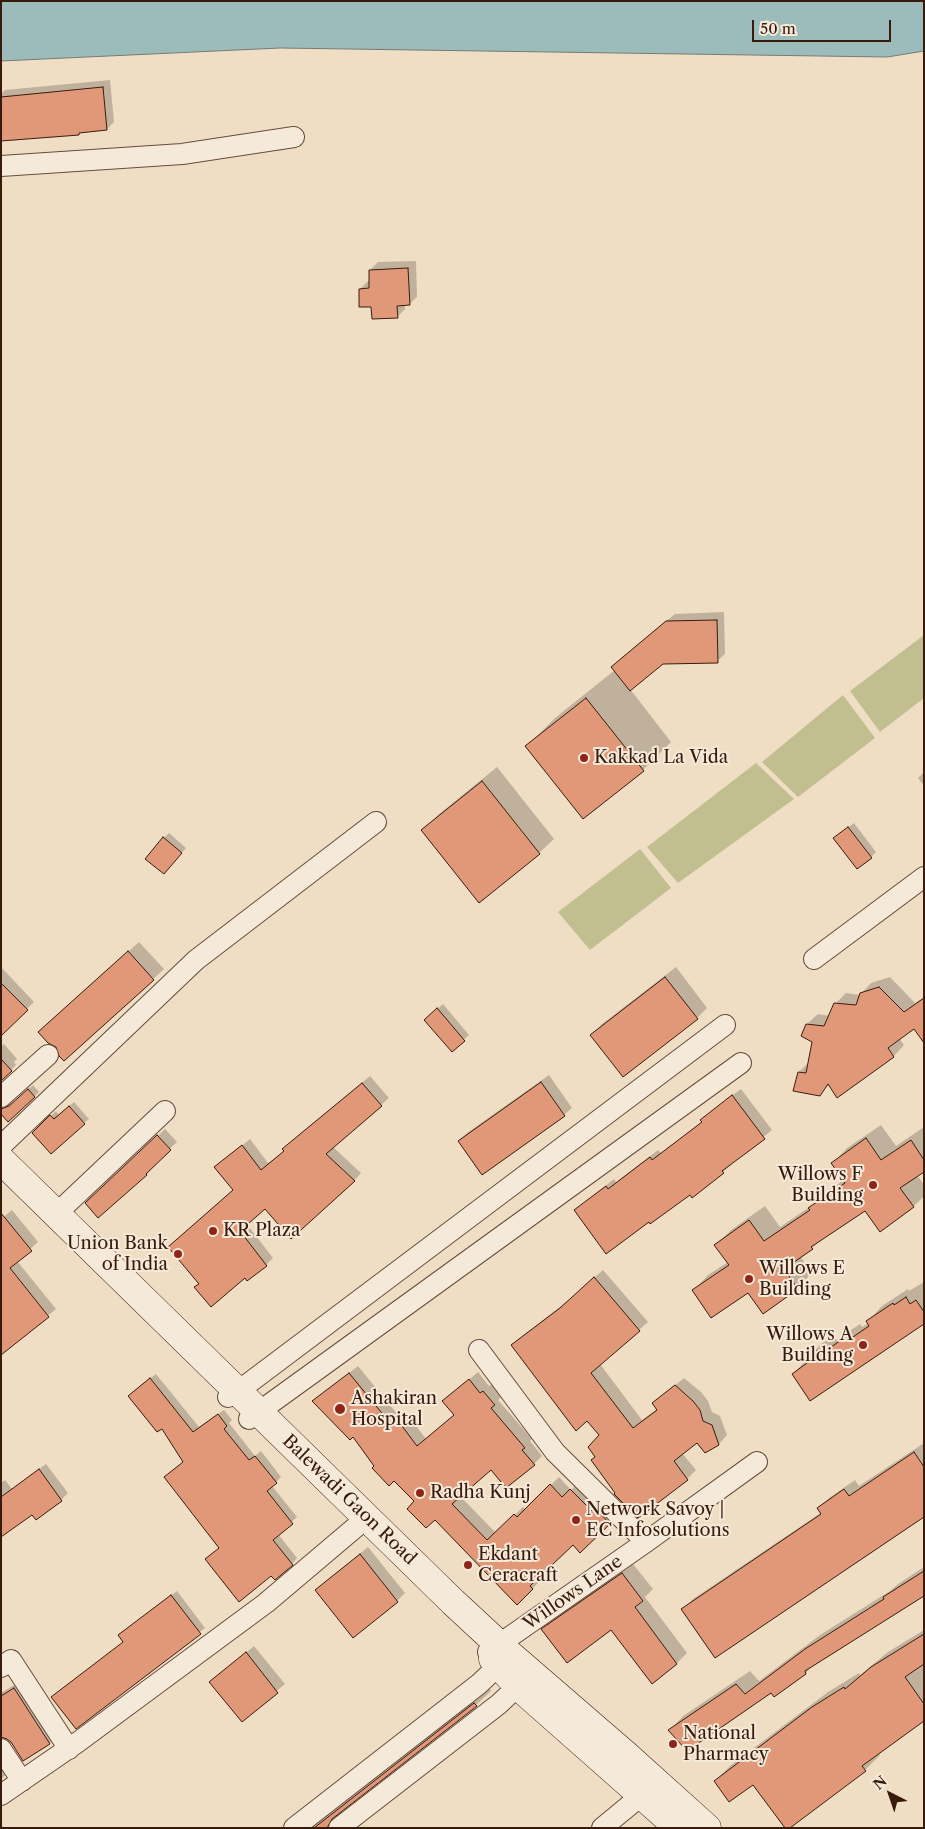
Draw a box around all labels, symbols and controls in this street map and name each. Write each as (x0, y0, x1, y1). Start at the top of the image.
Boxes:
scale bar (755, 10, 894, 42)
text: 50 m (760, 19, 796, 38)
place label: Kakkad La Vida (594, 747, 728, 769)
marker: Kakkad La Vida (578, 752, 590, 764)
place label: Willows F Building (778, 1164, 863, 1206)
marker: Willows F Building (867, 1179, 879, 1191)
place label: KR Plaza (223, 1220, 300, 1242)
marker: KR Plaza (207, 1225, 219, 1237)
place label: Union Bank of India (67, 1233, 168, 1276)
marker: Union Bank of India (172, 1248, 184, 1260)
place label: Willows E Building (759, 1258, 845, 1300)
marker: Willows E Building (743, 1273, 755, 1285)
place label: Willows A Building (766, 1324, 853, 1366)
marker: Willows A Building (857, 1339, 869, 1351)
place label: Ashakiran Hospital (351, 1388, 437, 1430)
marker: Ashakiran Hospital (333, 1402, 347, 1416)
street label: Balewadi Gaon Road (277, 1430, 421, 1570)
place label: Radha Kunj (430, 1482, 531, 1504)
marker: Radha Kunj (414, 1487, 426, 1499)
place label: Network Savoy | EC Infosolutions (586, 1499, 730, 1542)
marker: Network Savoy | EC Infosolutions (570, 1514, 582, 1526)
place label: Ekdant Ceracraft (478, 1544, 558, 1586)
street label: Willows Lane (519, 1551, 627, 1635)
marker: Ekdant Ceracraft (462, 1559, 474, 1571)
place label: National Pharmacy (683, 1723, 769, 1766)
marker: National Pharmacy (667, 1738, 679, 1750)
north arrow (865, 1769, 915, 1819)
text: N (870, 1772, 891, 1793)

